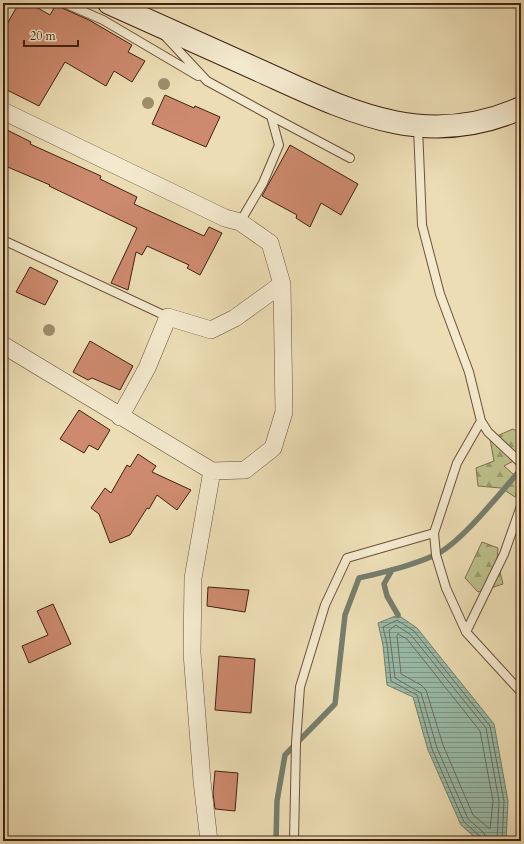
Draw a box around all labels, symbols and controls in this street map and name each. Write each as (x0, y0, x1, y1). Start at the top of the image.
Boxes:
scale bar (24, 22, 78, 48)
text: 20 m (30, 28, 57, 44)

